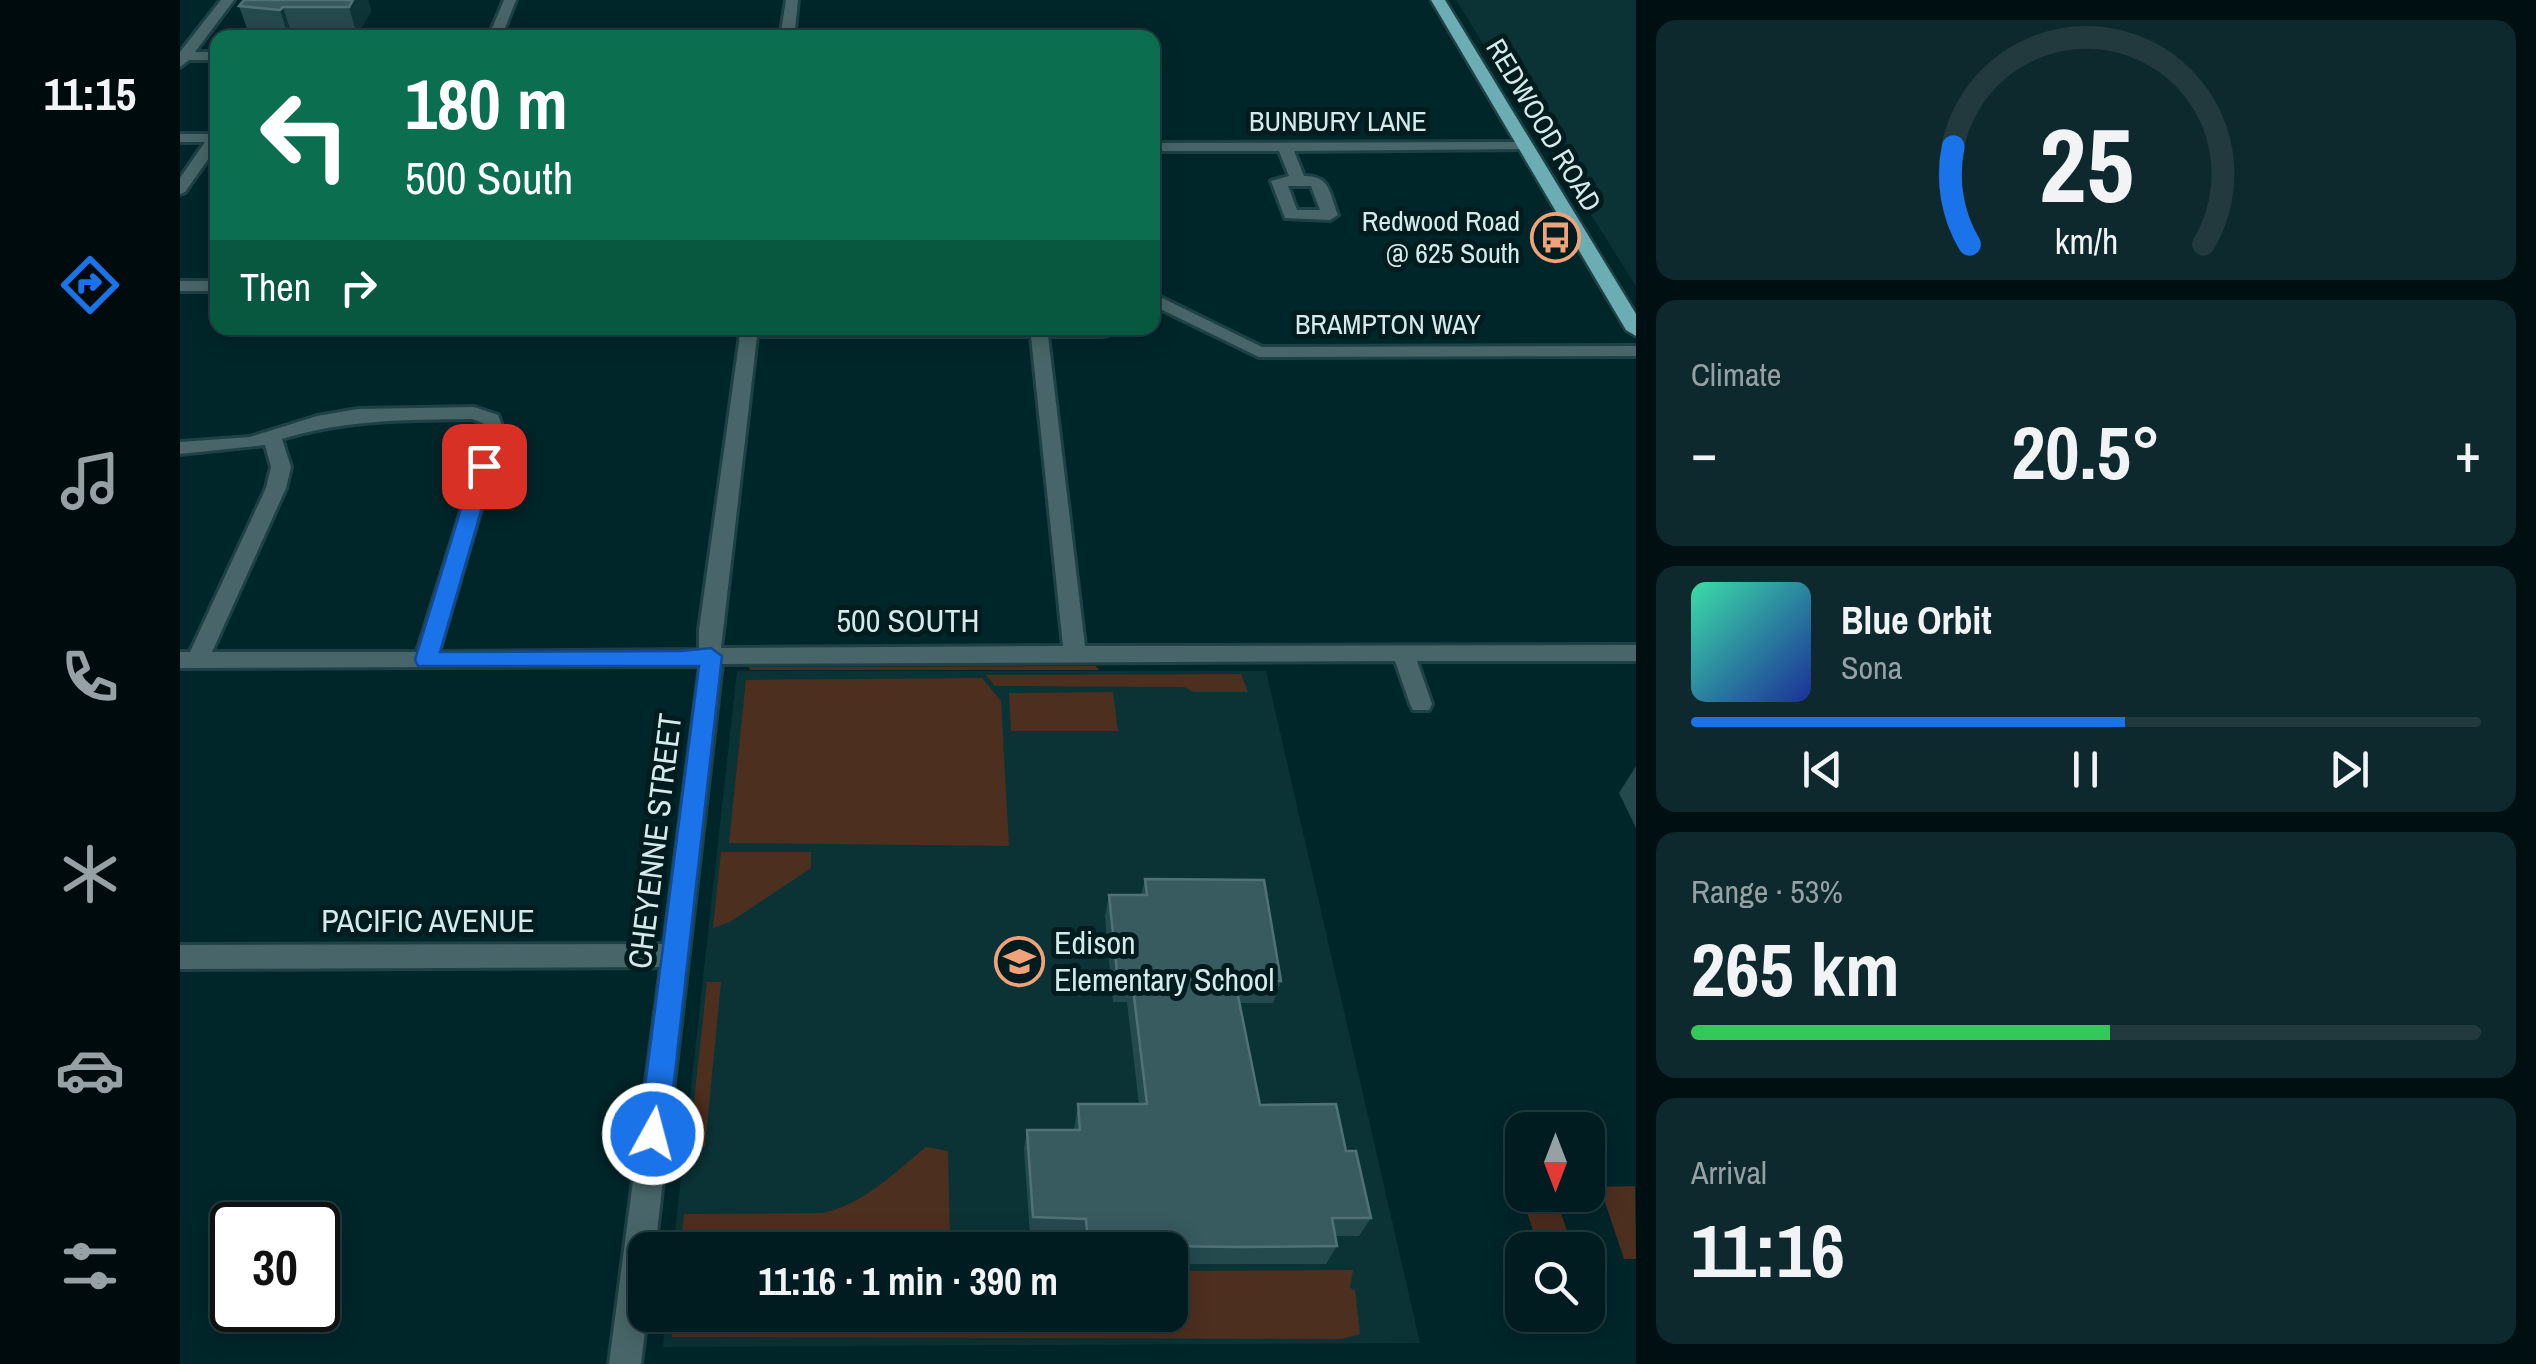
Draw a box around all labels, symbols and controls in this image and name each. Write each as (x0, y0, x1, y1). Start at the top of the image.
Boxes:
street label: REDWOOD ROAD (1477, 32, 1611, 218)
text: 180 m (405, 57, 568, 151)
text: 11:15 (44, 63, 136, 124)
icon: left (240, 70, 370, 200)
text: 25 (2039, 94, 2133, 234)
street label: BUNBURY LANE (1249, 102, 1427, 140)
text: 500 South (405, 147, 573, 208)
place label: Redwood Road @ 625 South (1362, 202, 1520, 272)
bus stop icon: Redwood Road @ 625 South (1529, 211, 1581, 263)
text: km/h (2054, 217, 2118, 265)
icon: directions (55, 250, 125, 320)
icon: right (331, 260, 386, 315)
text: Then (240, 262, 311, 313)
street label: BRAMPTON WAY (1295, 305, 1482, 343)
text: Climate (1691, 353, 1781, 396)
text: 20.5° (2011, 401, 2161, 502)
text: − (1691, 415, 1717, 489)
text: + (2455, 415, 2481, 489)
pin (442, 424, 527, 509)
icon: arrive (457, 439, 512, 494)
icon: music (55, 446, 125, 516)
text: Blue Orbit (1841, 595, 1992, 646)
street label: 500 SOUTH (837, 599, 979, 642)
icon: phone (55, 642, 125, 712)
text: Sona (1841, 646, 1902, 689)
street label: CHEYENNE STREET (618, 711, 691, 971)
icon: previous (1795, 742, 1850, 797)
icon: pause (2058, 742, 2113, 797)
icon: next (2322, 742, 2377, 797)
icon: climate (55, 839, 125, 909)
text: Range · 53% (1691, 870, 1843, 913)
street label: PACIFIC AVENUE (321, 899, 535, 942)
text: 265 km (1691, 918, 1900, 1019)
place label: Edison Elementary School (1054, 921, 1274, 1001)
school or university icon: Edison Elementary School (993, 935, 1045, 987)
icon: car (55, 1035, 125, 1105)
position arrow (601, 1082, 705, 1186)
north arrow (1505, 1112, 1605, 1212)
map controls (1505, 1112, 1605, 1332)
text: Arrival (1691, 1151, 1767, 1194)
text: 11:16 (1691, 1199, 1845, 1300)
speed limit sign: 30 (210, 1202, 340, 1332)
icon: filters (55, 1231, 125, 1301)
button: search (1505, 1232, 1605, 1332)
text: 11:16 · 1 min · 390 m (758, 1256, 1058, 1307)

